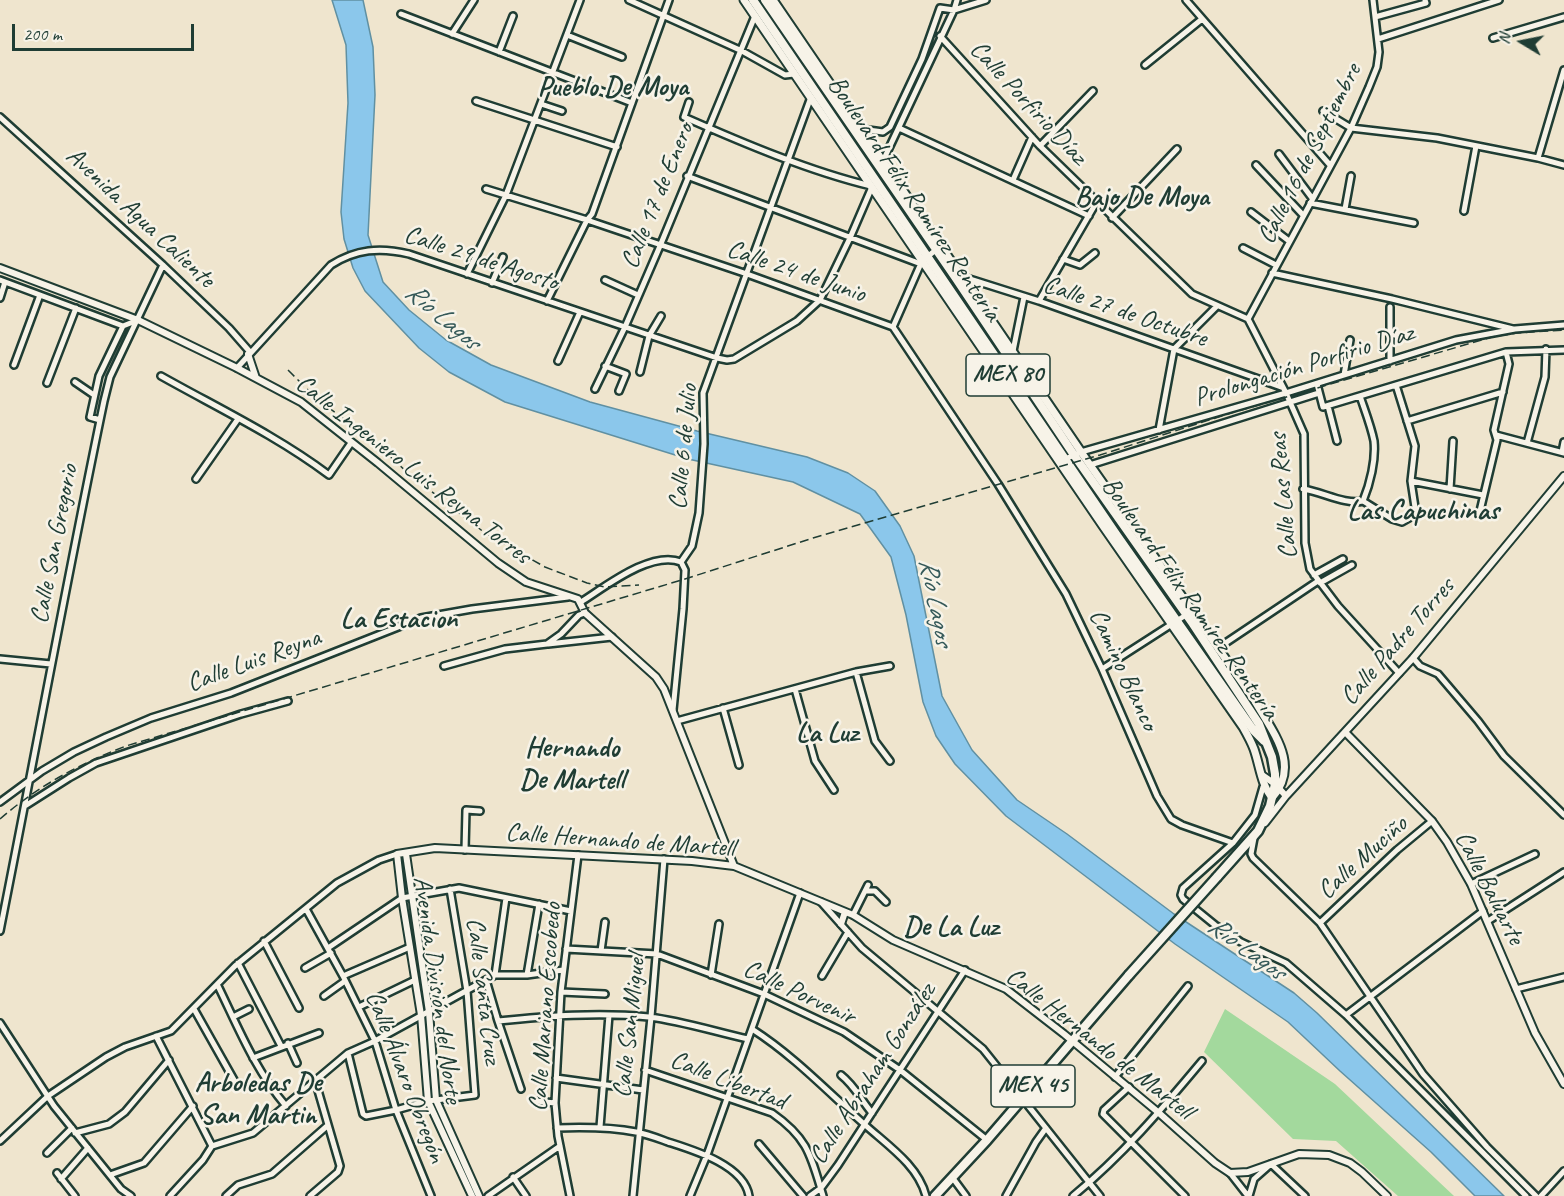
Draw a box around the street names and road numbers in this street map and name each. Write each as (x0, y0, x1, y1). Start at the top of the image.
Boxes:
street label: Calle Porfirio Díaz (963, 35, 1093, 171)
street label: Calle 16 de Septiembre (1251, 59, 1369, 249)
street label: Boulevard Félix Ramírez Rentería (820, 70, 1008, 328)
street label: Calle 17 de Enero (615, 119, 701, 273)
street label: Avenida Agua Caliente (59, 141, 221, 295)
street label: Calle 29 de Agosto (400, 219, 562, 299)
street label: Calle 24 de Junio (723, 234, 869, 310)
street label: Calle 27 de Octubre (1039, 269, 1211, 355)
street label: Prolongación Porfirio Díaz (1191, 318, 1417, 414)
road number: MEX 80 (966, 354, 1050, 396)
street label: Calle Ingeniero Luis Reyna Torres (289, 368, 537, 572)
street label: Calle 6 de Julio (663, 383, 705, 511)
street label: Calle Las Reas (1263, 432, 1305, 560)
street label: Calle San Gregorio (24, 462, 86, 626)
street label: Boulevard Félix Ramírez Rentería (1094, 472, 1286, 726)
street label: Calle Padre Torres (1334, 572, 1462, 712)
street label: Camino Blanco (1081, 604, 1165, 736)
street label: Calle Luis Reyna (183, 622, 325, 700)
street label: Calle Muciño (1312, 810, 1414, 906)
street label: Calle Hernando de Martell (505, 817, 735, 865)
street label: Calle Baluarte (1447, 826, 1531, 950)
street label: Avenida División del Norte (406, 874, 468, 1106)
street label: Calle Mariano Escobedo (523, 901, 569, 1113)
street label: Calle Santa Cruz (459, 916, 507, 1066)
street label: Calle San Miguel (607, 953, 653, 1099)
street label: Calle Porvenir (738, 954, 860, 1032)
street label: Calle Hernando de Martell (999, 961, 1199, 1127)
street label: Calle Abraham González (803, 978, 943, 1170)
street label: Calle Álvaro Obregón (358, 987, 452, 1167)
street label: Calle Libertad (665, 1045, 791, 1117)
road number: MEX 45 (991, 1065, 1075, 1107)

